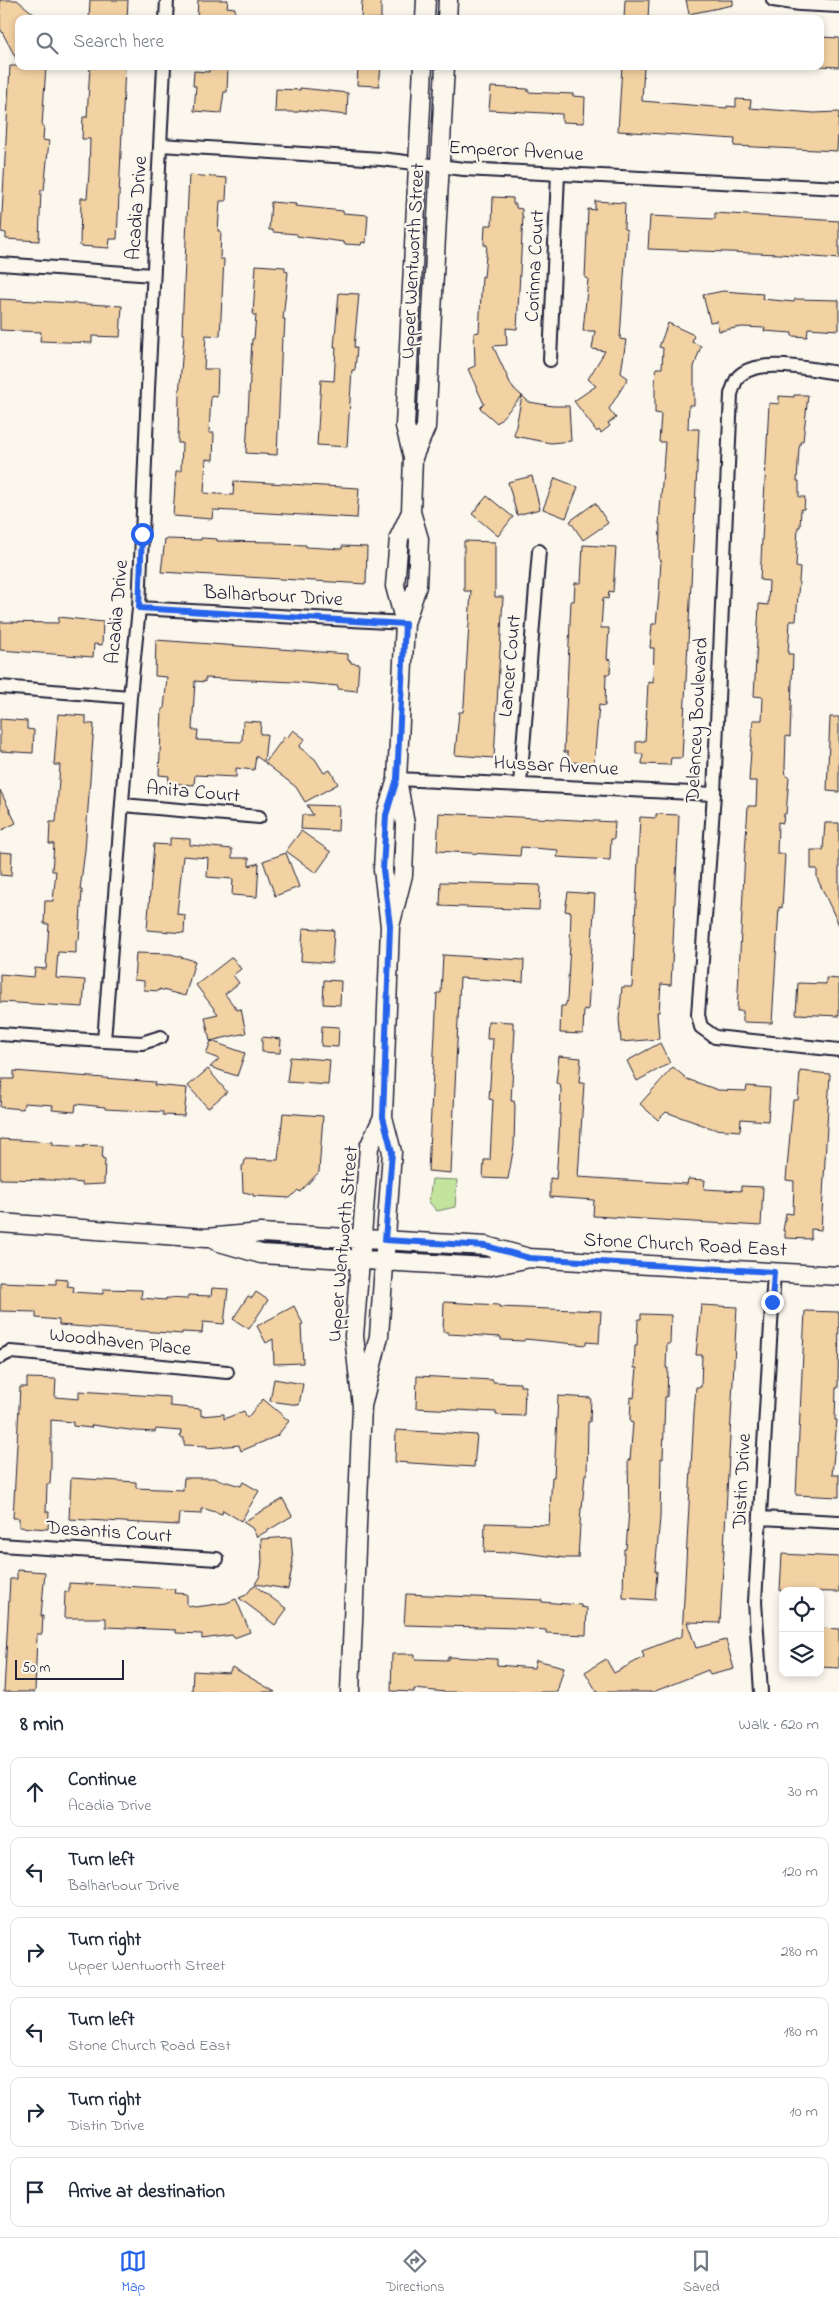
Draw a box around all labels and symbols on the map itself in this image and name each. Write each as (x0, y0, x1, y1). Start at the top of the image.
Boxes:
street label: Emperor Avenue (448, 134, 584, 170)
street label: Acadia Drive (120, 155, 156, 261)
street label: Upper Wentworth Street (394, 162, 434, 360)
street label: Corinna Court (519, 209, 553, 323)
route start (131, 523, 154, 546)
street label: Acadia Drive (99, 559, 137, 665)
street label: Balharbour Drive (202, 579, 343, 615)
street label: Lancer Court (492, 613, 530, 718)
street label: Delancey Boulevard (679, 637, 717, 804)
street label: Hussar Avenue (493, 749, 619, 785)
street label: Anita Court (145, 774, 241, 812)
street label: Upper Wentworth Street (321, 1144, 367, 1343)
street label: Stone Church Road East (583, 1226, 788, 1266)
route end (761, 1291, 784, 1314)
street label: Woodhaven Place (48, 1321, 192, 1365)
street label: Distin Drive (726, 1433, 760, 1530)
street label: Desantis Court (44, 1514, 173, 1552)
scale bar (15, 1657, 124, 1680)

